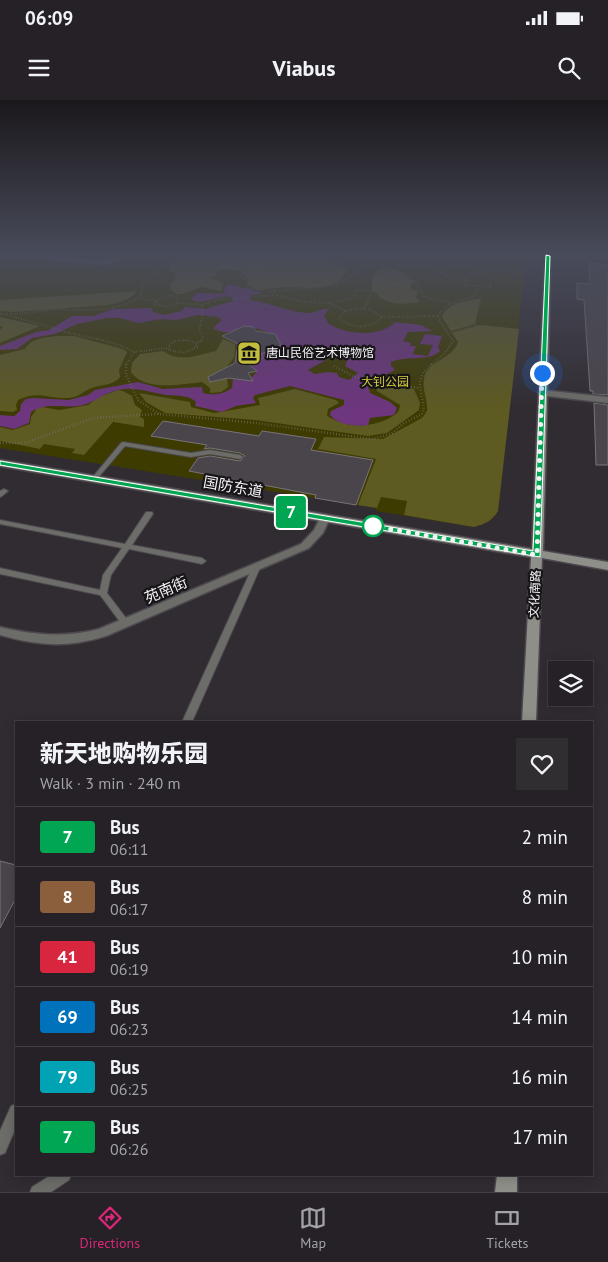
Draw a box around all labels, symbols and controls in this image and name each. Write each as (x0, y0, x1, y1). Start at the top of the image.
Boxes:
text: 06:09 (25, 6, 73, 30)
icon: menu (25, 54, 53, 82)
text: Viabus (273, 54, 336, 82)
icon: search (555, 54, 583, 82)
museum icon: 唐山民俗艺术博物馆 (236, 340, 262, 366)
place label: 唐山民俗艺术博物馆 (266, 345, 374, 360)
your location (530, 361, 555, 386)
park label: 大钊公园 (361, 374, 409, 389)
street label: 国防东道 (202, 472, 264, 501)
line badge: 7 (275, 496, 307, 528)
text: 7 (286, 500, 296, 523)
unlabelled marker (362, 515, 384, 537)
street label: 文化南路 (526, 570, 543, 618)
street label: 苑南街 (141, 572, 190, 607)
map controls (548, 661, 593, 706)
button: layers (548, 661, 593, 706)
text: 新天地购物乐园 (40, 738, 208, 769)
button: heart (516, 738, 568, 790)
text: Walk · 3 min · 240 m (40, 773, 180, 793)
text: Bus (110, 815, 139, 839)
text: 7 (62, 825, 73, 848)
text: 2 min (522, 825, 568, 849)
text: 06:11 (110, 839, 148, 859)
text: Bus (110, 875, 139, 899)
text: 8 (62, 885, 73, 908)
text: 8 min (522, 885, 568, 909)
text: 06:17 (110, 899, 148, 919)
text: Bus (110, 935, 139, 959)
text: 41 (57, 945, 78, 968)
text: 10 min (511, 945, 568, 969)
text: 06:19 (110, 959, 148, 979)
text: Bus (110, 995, 139, 1019)
text: 69 (57, 1005, 78, 1028)
text: 14 min (511, 1005, 568, 1029)
text: 06:23 (110, 1019, 148, 1039)
text: Bus (110, 1055, 139, 1079)
text: 79 (57, 1065, 78, 1088)
text: 16 min (511, 1065, 568, 1089)
text: 06:25 (110, 1079, 148, 1099)
text: Bus (110, 1115, 139, 1139)
text: 7 (62, 1125, 73, 1148)
text: 17 min (512, 1125, 568, 1149)
text: 06:26 (110, 1139, 148, 1159)
tab: Directions (80, 1204, 140, 1252)
tab: Map (299, 1204, 327, 1252)
tab: Tickets (486, 1204, 528, 1252)

